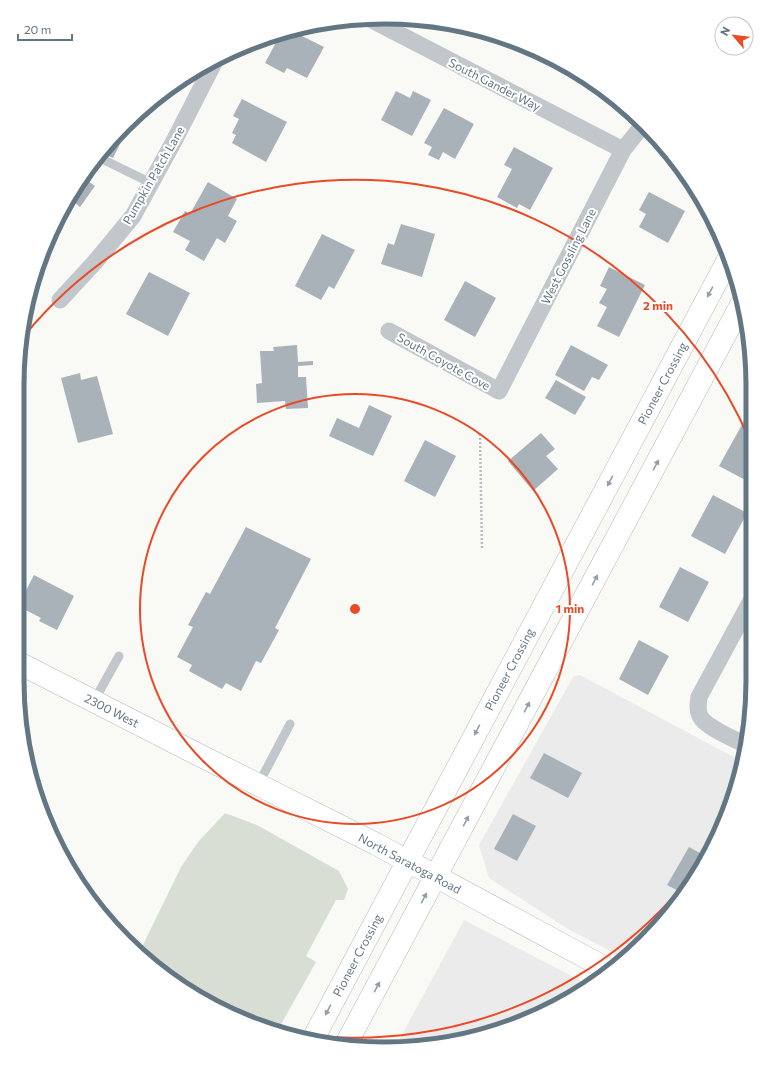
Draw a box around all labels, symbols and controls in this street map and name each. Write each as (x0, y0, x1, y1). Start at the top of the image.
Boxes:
scale bar (18, 16, 72, 42)
north arrow (714, 16, 754, 56)
text: 20 m (24, 22, 51, 36)
text: N (717, 24, 732, 38)
street label: South Gander Way (447, 55, 543, 113)
street label: Pumpkin Patch Lane (119, 124, 187, 226)
street label: West Gossling Lane (538, 206, 598, 306)
one-way arrow (707, 286, 714, 298)
text: 2 min (643, 298, 673, 312)
street label: South Coyote Cove (395, 330, 493, 392)
street label: Pioneer Crossing (634, 339, 690, 427)
one-way arrow (653, 459, 659, 471)
one-way arrow (606, 475, 613, 487)
one-way arrow (592, 574, 598, 585)
text: 1 min (556, 601, 584, 615)
centre of rings (348, 602, 362, 616)
street label: Pioneer Crossing (481, 625, 537, 713)
street label: 2300 West (82, 690, 142, 730)
one-way arrow (524, 701, 530, 712)
one-way arrow (473, 724, 480, 736)
one-way arrow (463, 815, 469, 827)
street label: North Saratoga Road (356, 830, 464, 896)
one-way arrow (421, 892, 428, 904)
street label: Pioneer Crossing (329, 911, 385, 999)
one-way arrow (373, 981, 380, 993)
one-way arrow (325, 1004, 331, 1016)

